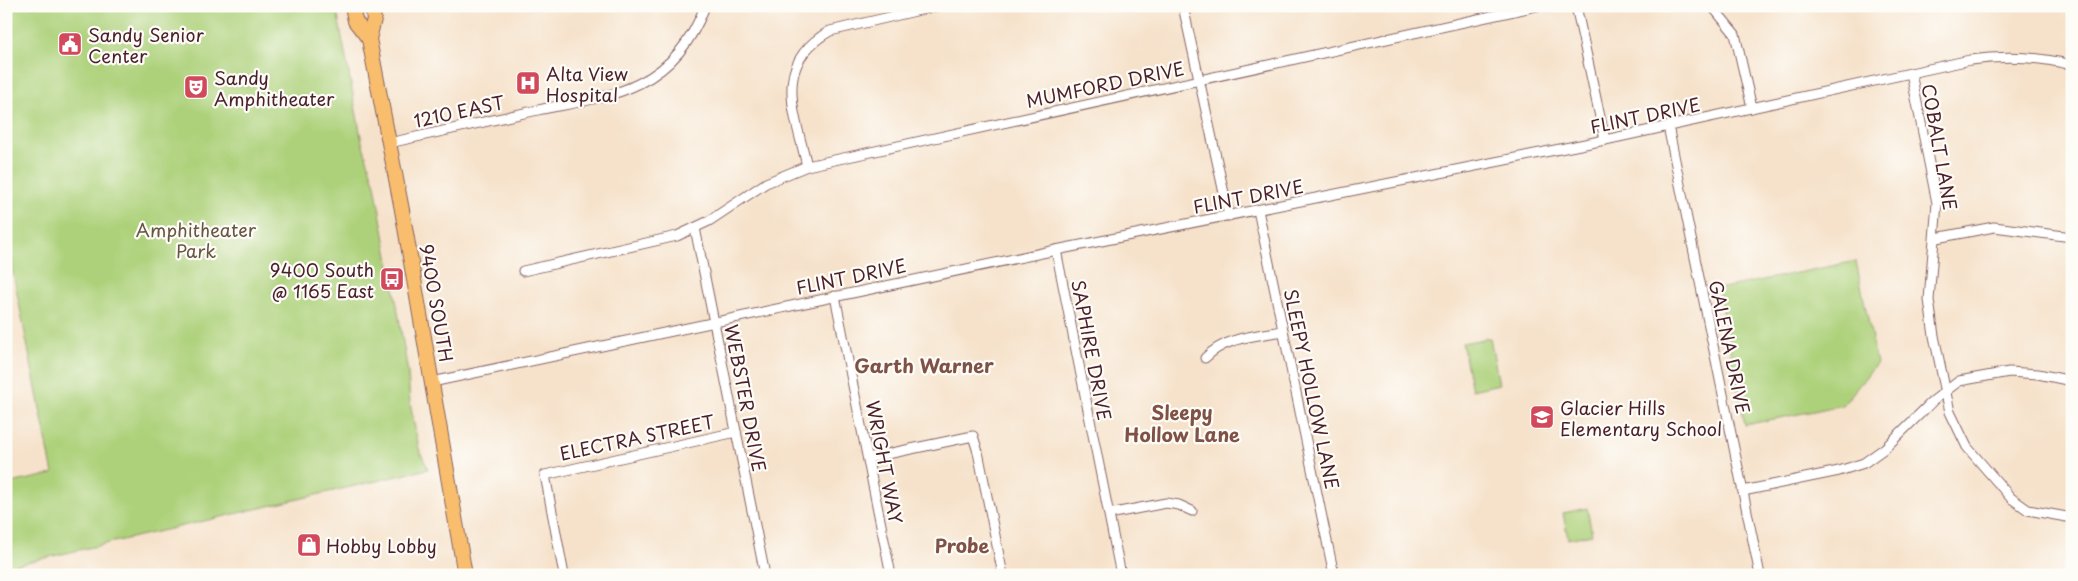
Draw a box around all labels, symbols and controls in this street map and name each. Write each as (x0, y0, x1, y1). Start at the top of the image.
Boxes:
place label: Sandy Senior Center (88, 21, 204, 69)
public building icon: Sandy Senior Center (57, 31, 83, 57)
street label: MUMFORD DRIVE (1023, 54, 1187, 114)
place label: Alta View Hospital (546, 60, 628, 108)
place label: Sandy Amphitheater (214, 64, 335, 112)
hospital icon: Alta View Hospital (515, 70, 541, 96)
theatre icon: Sandy Amphitheater (183, 74, 209, 100)
street label: COBALT LANE (1916, 82, 1964, 212)
street label: 1210 EAST (411, 88, 507, 134)
street label: FLINT DRIVE (1587, 90, 1703, 140)
street label: FLINT DRIVE (1190, 172, 1306, 220)
park label: Amphitheater Park (136, 216, 257, 264)
street label: 9400 SOUTH (413, 242, 461, 364)
street label: FLINT DRIVE (793, 251, 909, 301)
place label: 9400 South @ 1165 East (270, 256, 374, 304)
bus stop icon: 9400 South @ 1165 East (379, 266, 405, 292)
street label: SAPHIRE DRIVE (1065, 277, 1119, 423)
street label: GALENA DRIVE (1703, 278, 1757, 416)
street label: SLEEPY HOLLOW LANE (1278, 286, 1346, 492)
street label: WEBSTER DRIVE (718, 322, 774, 474)
district label: Garth Warner (854, 351, 994, 379)
place label: Glacier Hills Elementary School (1560, 394, 1722, 442)
street label: WRIGHT WAY (860, 398, 910, 526)
district label: Sleepy Hollow Lane (1124, 398, 1240, 448)
school or university icon: Glacier Hills Elementary School (1529, 404, 1555, 430)
street label: ELECTRA STREET (557, 407, 718, 467)
district label: Probe (935, 531, 990, 559)
shop icon: Hobby Lobby (296, 532, 322, 558)
place label: Hobby Lobby (326, 532, 437, 559)

